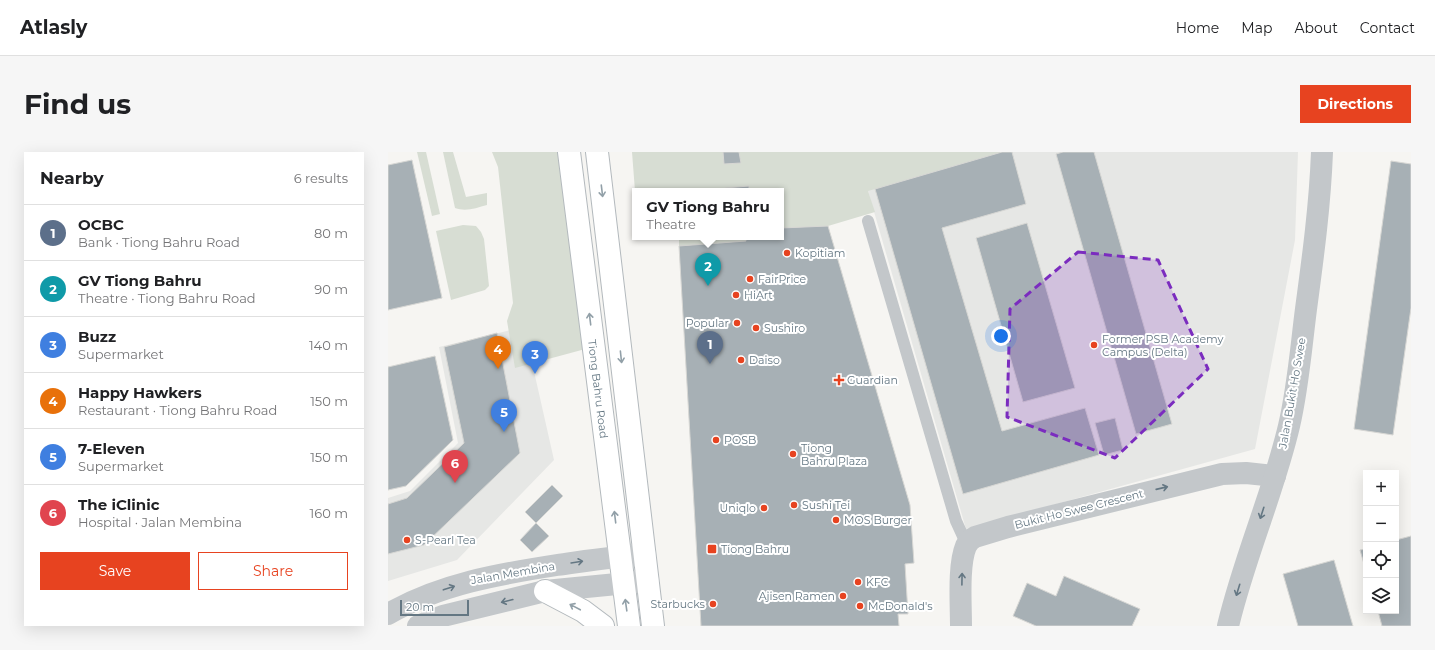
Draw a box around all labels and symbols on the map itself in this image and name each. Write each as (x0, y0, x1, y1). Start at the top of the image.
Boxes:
one-way arrow (598, 184, 606, 197)
place label: Kopitiam (795, 246, 845, 260)
marker: Kopitiam (782, 248, 792, 258)
pin: 2 (695, 253, 721, 286)
place label: FairPrice (758, 272, 806, 286)
marker: FairPrice (745, 274, 755, 284)
place label: HiArt (744, 288, 773, 302)
marker: HiArt (731, 290, 741, 300)
one-way arrow (586, 313, 593, 326)
place label: Popular (686, 316, 729, 330)
marker: Popular (732, 318, 742, 328)
place label: Sushiro (764, 321, 805, 335)
marker: Sushiro (751, 323, 761, 333)
your location (991, 326, 1011, 346)
pin: 1 (697, 331, 723, 364)
place label: Former PSB Academy Campus (Delta) (1102, 332, 1224, 359)
pin: 4 (485, 336, 511, 369)
street label: Jalan Bukit Ho Swee (1275, 336, 1309, 451)
street label: Tiong Bahru Road (585, 339, 611, 439)
marker: Former PSB Academy Campus (Delta) (1089, 340, 1099, 350)
pin: 3 (522, 341, 548, 374)
one-way arrow (618, 350, 625, 363)
place label: Daiso (749, 353, 780, 367)
marker: Daiso (736, 355, 746, 365)
place label: Guardian (847, 373, 898, 387)
marker: Guardian (834, 375, 844, 385)
pin: 5 (491, 399, 517, 432)
place label: POSB (724, 433, 756, 447)
marker: POSB (711, 435, 721, 445)
place label: Tiong Bahru Plaza (801, 441, 867, 468)
marker: Tiong Bahru Plaza (788, 449, 798, 459)
pin: 6 (442, 450, 468, 483)
one-way arrow (1155, 484, 1168, 492)
street label: Bukit Ho Swee Crescent (1013, 486, 1145, 532)
place label: Sushi Tei (802, 498, 850, 512)
marker: Sushi Tei (789, 500, 799, 510)
place label: Uniqlo (720, 501, 756, 515)
marker: Uniqlo (759, 503, 769, 513)
one-way arrow (1258, 507, 1265, 520)
one-way arrow (611, 511, 618, 524)
place label: MOS Burger (844, 513, 912, 527)
marker: MOS Burger (831, 515, 841, 525)
place label: S-Pearl Tea (415, 533, 476, 547)
marker: S-Pearl Tea (402, 535, 412, 545)
place label: Tiong Bahru (721, 542, 789, 556)
marker: Tiong Bahru (706, 543, 718, 555)
one-way arrow (570, 558, 583, 566)
street label: Jalan Membina (469, 559, 556, 587)
one-way arrow (958, 573, 966, 586)
place label: KFC (866, 575, 889, 589)
marker: KFC (853, 577, 863, 587)
one-way arrow (443, 583, 455, 591)
one-way arrow (1234, 583, 1241, 596)
place label: Ajisen Ramen (759, 589, 835, 603)
marker: Ajisen Ramen (838, 591, 848, 601)
one-way arrow (501, 597, 514, 605)
place label: Starbucks (650, 597, 706, 611)
scale bar (400, 598, 469, 617)
one-way arrow (622, 599, 630, 612)
marker: Starbucks (708, 599, 718, 609)
place label: McDonald's (868, 599, 933, 613)
marker: McDonald's (855, 601, 865, 611)
one-way arrow (569, 603, 581, 610)

